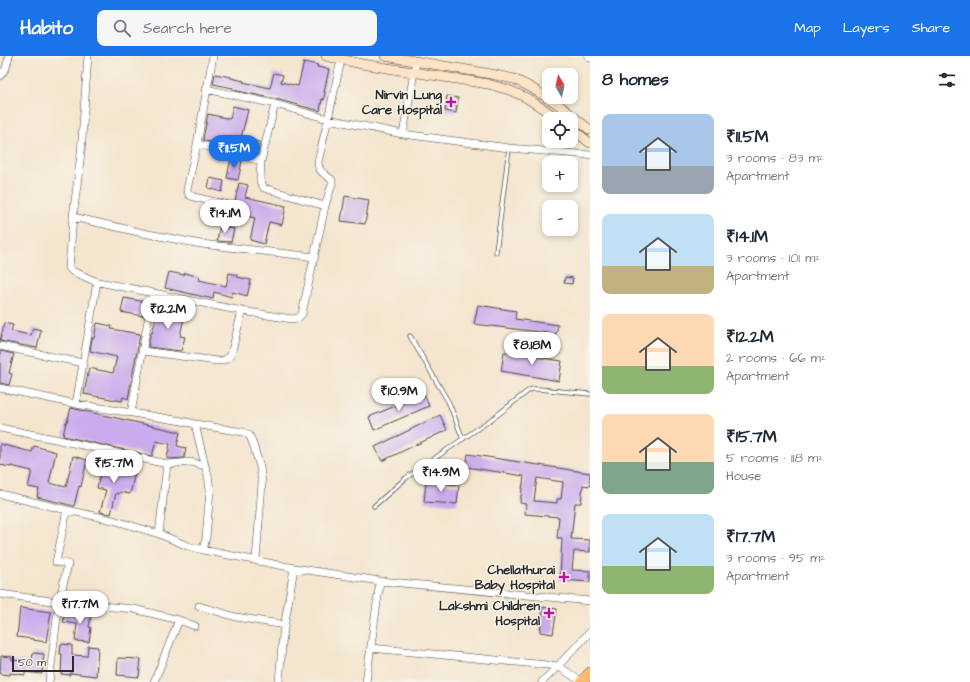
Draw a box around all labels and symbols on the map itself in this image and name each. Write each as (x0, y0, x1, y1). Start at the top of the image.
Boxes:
north arrow (542, 68, 578, 104)
place label: Nirvin Lung Care Hospital (362, 86, 442, 120)
marker: Nirvin Lung Care Hospital (445, 96, 457, 108)
pin: ₹11.5M (201, 135, 267, 169)
pin: ₹14.1M (192, 200, 258, 234)
pin: ₹12.2M (135, 296, 201, 330)
pin: ₹8.18M (499, 332, 565, 366)
pin: ₹10.9M (366, 378, 432, 412)
pin: ₹15.7M (81, 450, 147, 484)
pin: ₹14.9M (408, 459, 474, 493)
place label: Chellathurai Baby Hospital (475, 561, 556, 595)
marker: Chellathurai Baby Hospital (558, 571, 570, 583)
pin: ₹17.7M (47, 591, 113, 625)
place label: Lakshmi Children Hospital (439, 597, 540, 631)
marker: Lakshmi Children Hospital (543, 607, 555, 619)
scale bar (12, 654, 74, 673)

